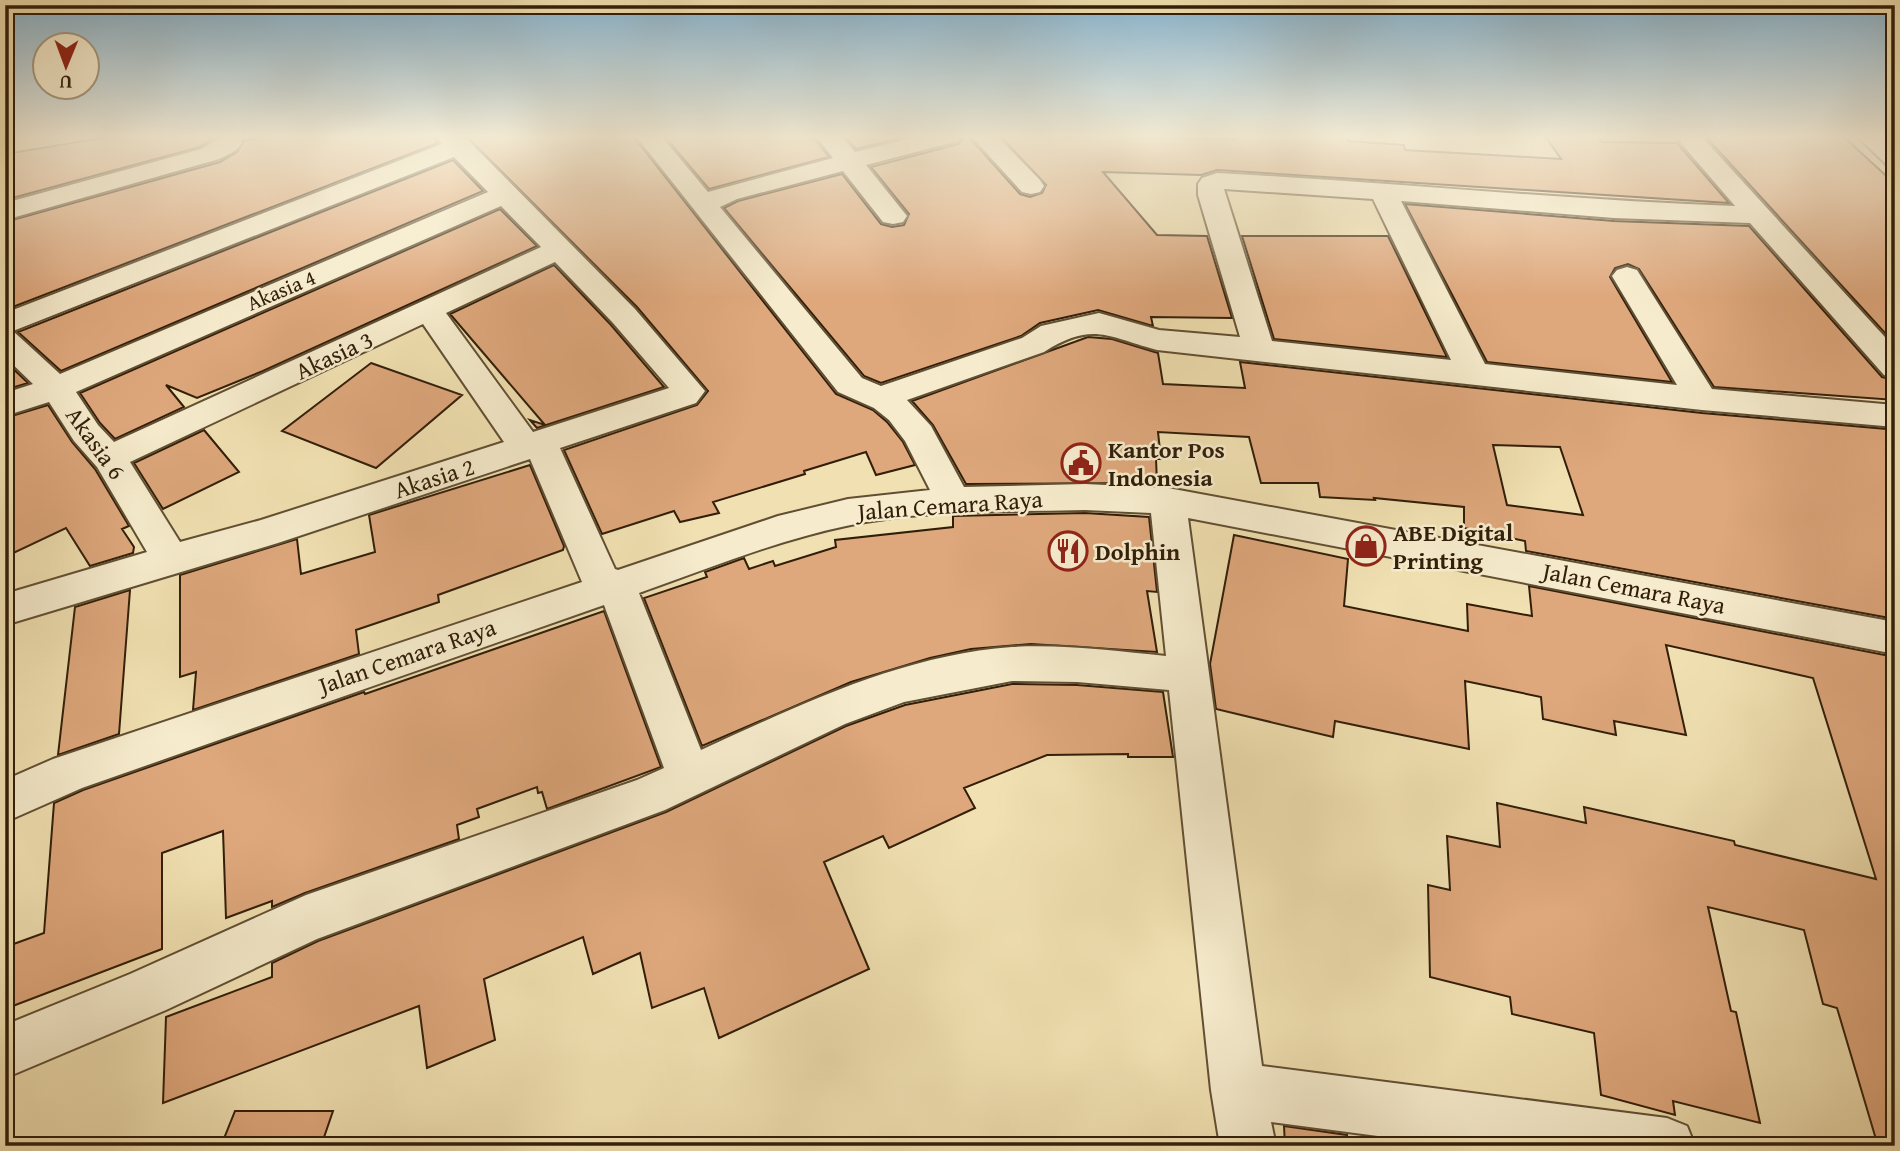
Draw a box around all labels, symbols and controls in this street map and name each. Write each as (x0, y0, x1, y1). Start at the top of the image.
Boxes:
north arrow (32, 32, 102, 102)
text: U (59, 69, 72, 97)
street label: Akasia 4 (242, 262, 320, 318)
street label: Akasia 3 (289, 322, 379, 388)
street label: Akasia 6 (58, 399, 134, 487)
place label: Kantor Pos Indonesia (1108, 432, 1225, 495)
public building icon: Kantor Pos Indonesia (1060, 442, 1102, 484)
street label: Akasia 2 (389, 449, 479, 507)
street label: Jalan Cemara Raya (853, 481, 1044, 529)
place label: ABE Digital Printing (1393, 515, 1514, 578)
shop icon: ABE Digital Printing (1345, 525, 1387, 567)
restaurant icon: Dolphin (1047, 530, 1089, 572)
place label: Dolphin (1095, 534, 1180, 569)
street label: Jalan Cemara Raya (1537, 553, 1729, 623)
street label: Jalan Cemara Raya (311, 609, 501, 704)

